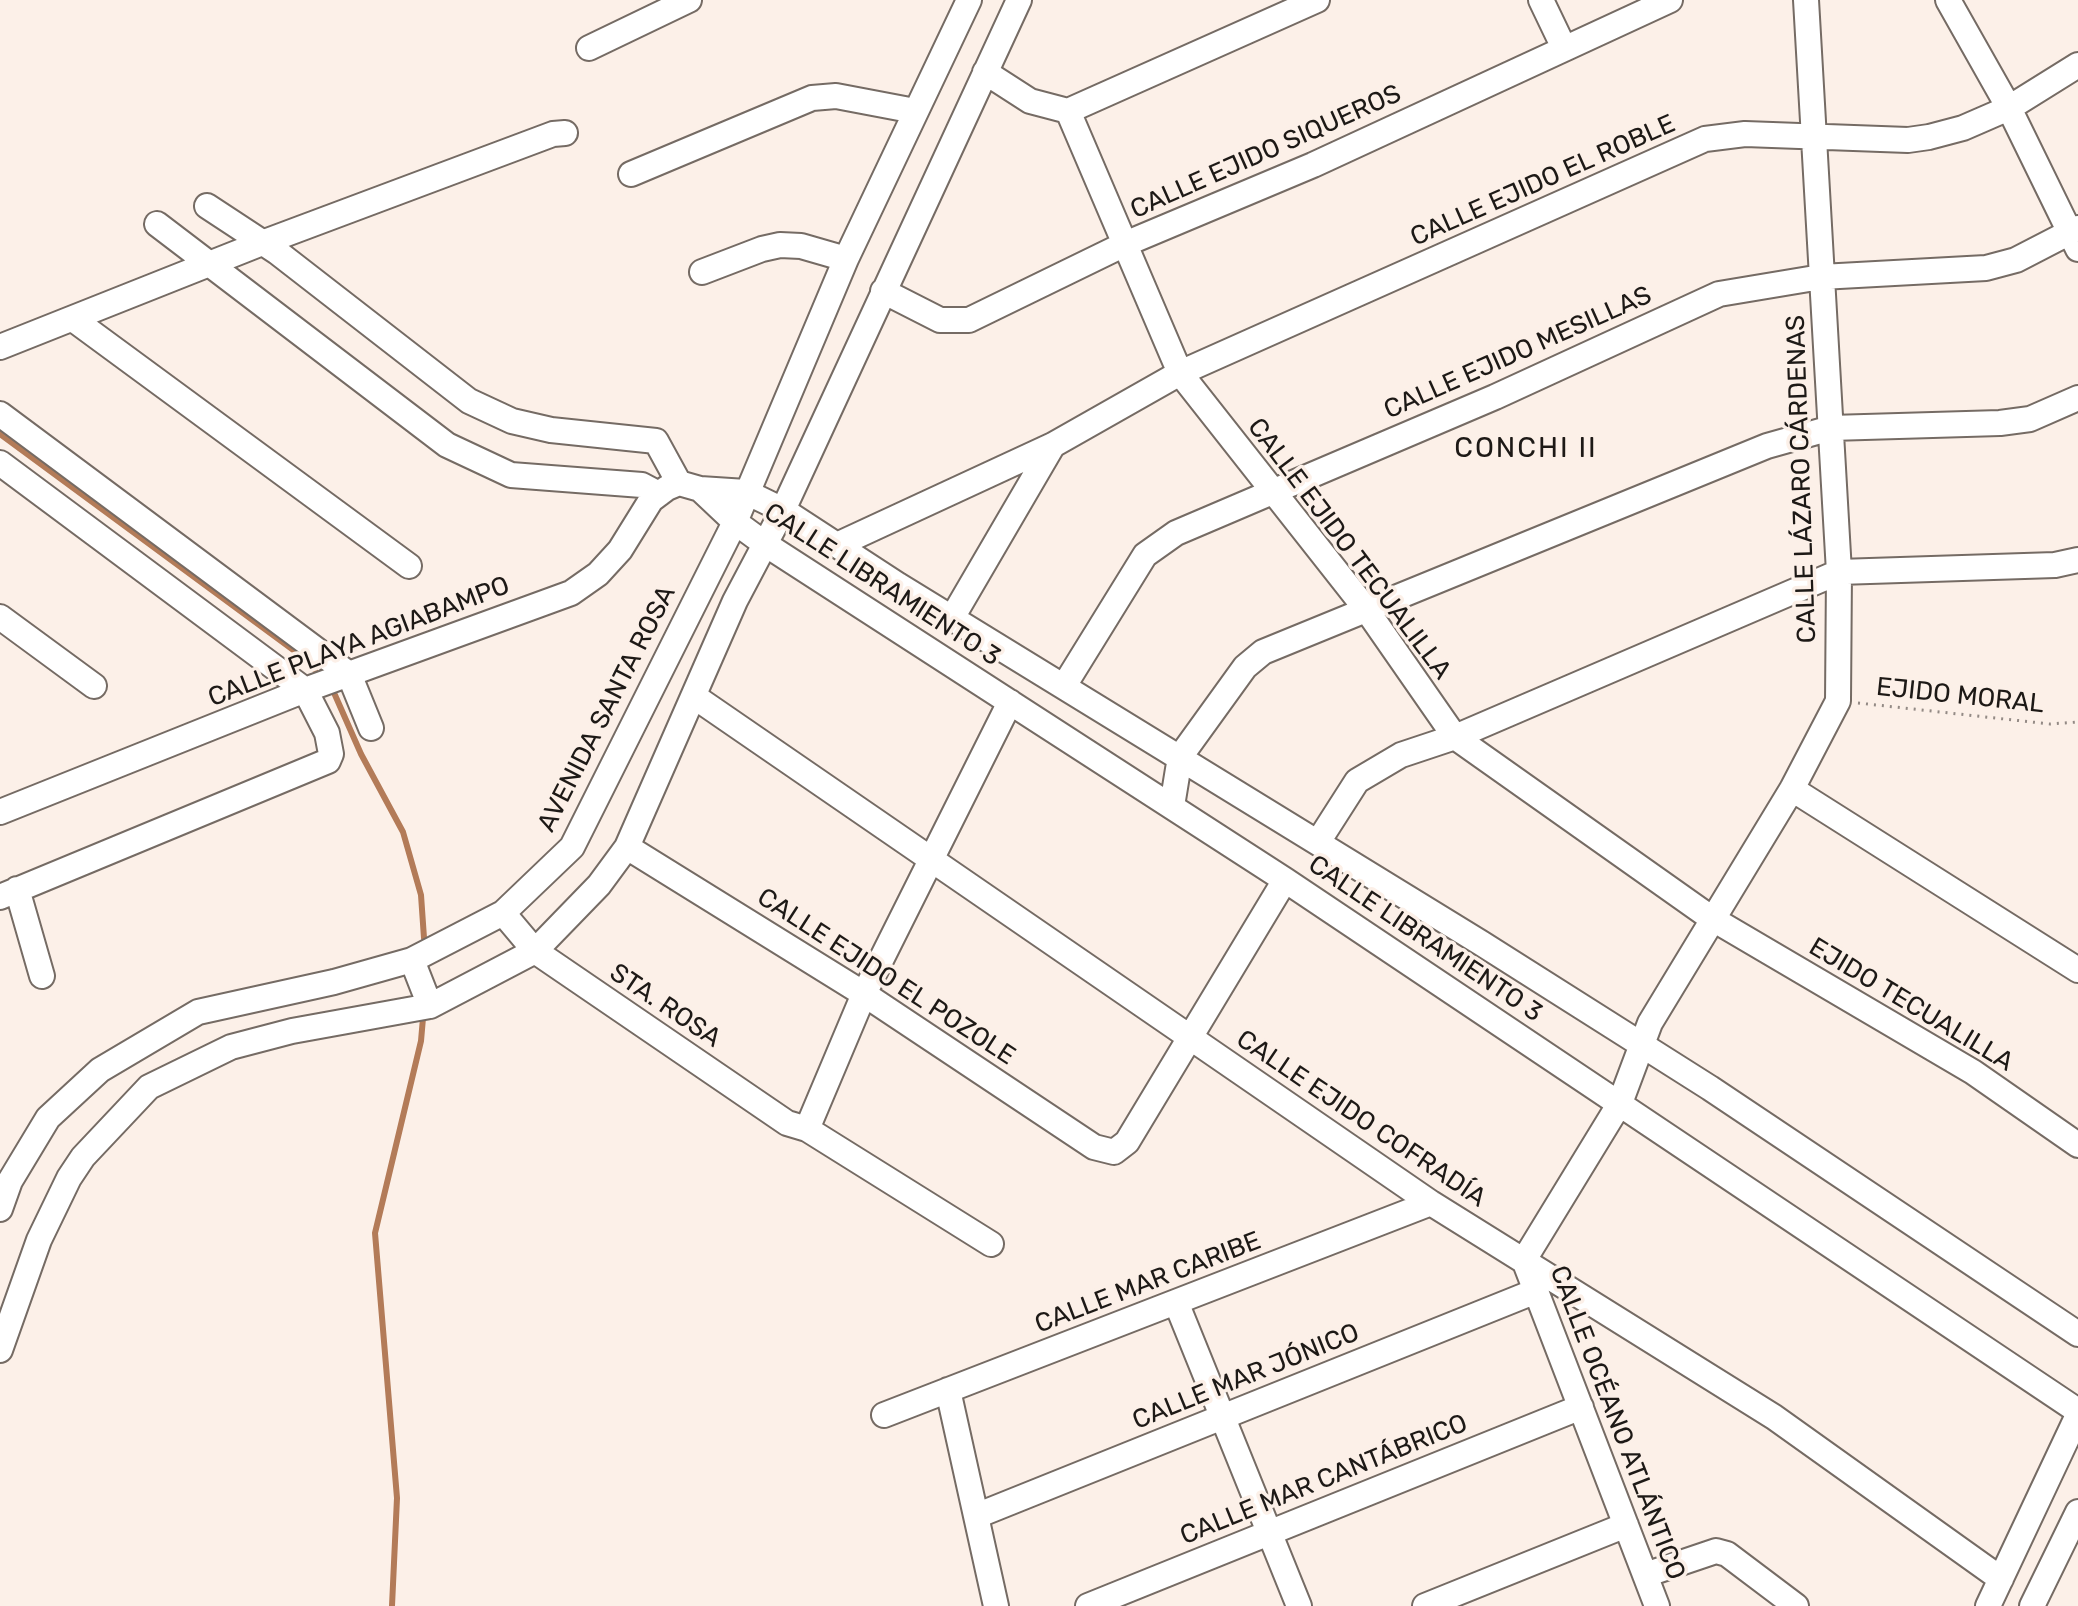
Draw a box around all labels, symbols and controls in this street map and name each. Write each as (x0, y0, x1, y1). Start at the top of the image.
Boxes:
street label: CALLE EJIDO SIQUEROS (1126, 78, 1406, 226)
street label: CALLE EJIDO EL ROBLE (1406, 109, 1680, 253)
street label: CALLE EJIDO MESILLAS (1379, 280, 1657, 426)
street label: CALLE LÁZARO CÁRDENAS (1781, 314, 1823, 644)
street label: CALLE EJIDO TECUALILLA (1241, 412, 1457, 686)
district label: CONCHI II (1454, 432, 1598, 466)
street label: CALLE LIBRAMIENTO 3 (758, 497, 1006, 673)
street label: CALLE PLAYA AGIABAMPO (204, 570, 514, 714)
street label: AVENIDA SANTA ROSA (531, 581, 683, 837)
street label: EJIDO MORAL (1875, 672, 2045, 720)
street label: CALLE LIBRAMIENTO 3 (1302, 849, 1548, 1029)
street label: CALLE EJIDO EL POZOLE (751, 882, 1021, 1072)
street label: EJIDO TECUALILLA (1803, 932, 2019, 1078)
street label: STA. ROSA (603, 957, 727, 1055)
street label: CALLE EJIDO COFRADÍA (1230, 1024, 1492, 1214)
street label: CALLE MAR CARIBE (1031, 1226, 1265, 1340)
street label: CALLE OCÉANO ATLÁNTICO (1543, 1262, 1691, 1584)
street label: CALLE MAR JÓNICO (1128, 1317, 1364, 1437)
street label: CALLE MAR CANTÁBRICO (1176, 1408, 1472, 1552)

